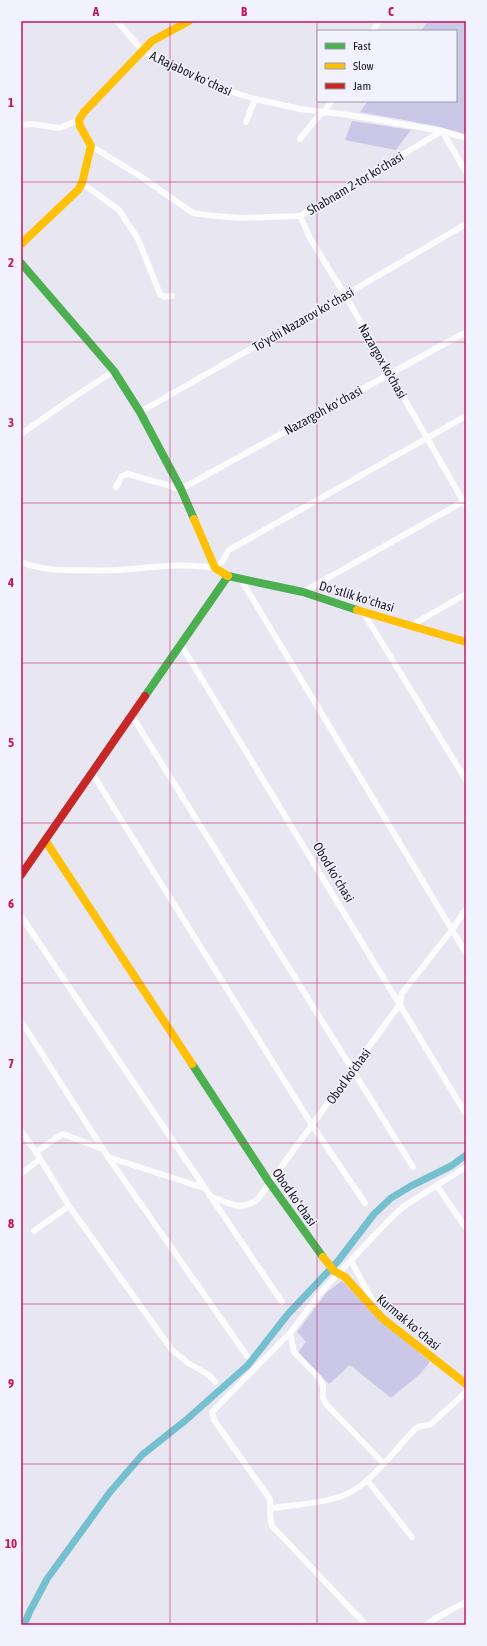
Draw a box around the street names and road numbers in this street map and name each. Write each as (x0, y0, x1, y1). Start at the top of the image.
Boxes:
street label: A.Rajabov koʻchasi (147, 48, 234, 99)
street label: Shabnam 2-tor koʼchasi (304, 149, 406, 218)
street label: To'ychi Nazarov koʻchasi (250, 284, 357, 355)
street label: Nazargox ko'chasi (355, 321, 410, 401)
street label: Nazargoh koʻchasi (282, 383, 365, 438)
street label: Doʻstlik koʻchasi (317, 578, 396, 615)
street label: Obod koʻchasi (310, 840, 357, 905)
street label: Obod ko'chasi (323, 1046, 374, 1107)
street label: Obod koʻchasi (269, 1166, 320, 1229)
street label: Kurmak koʻchasi (374, 1291, 444, 1353)

